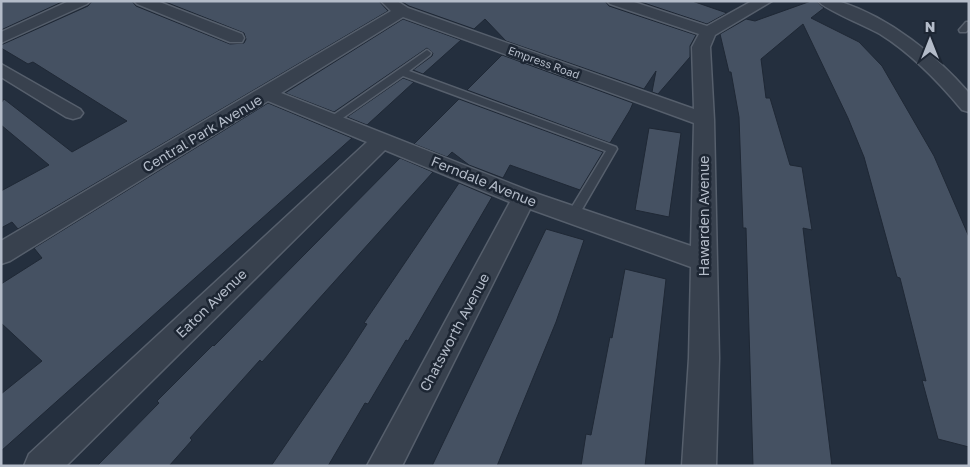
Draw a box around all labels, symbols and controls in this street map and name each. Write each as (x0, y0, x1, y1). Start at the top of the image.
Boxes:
north arrow (905, 15, 955, 65)
text: N (925, 18, 935, 35)
street label: Empress Road (506, 43, 582, 81)
street label: Central Park Avenue (139, 91, 265, 175)
street label: Ferndale Avenue (429, 152, 539, 210)
street label: Hawarden Avenue (695, 156, 712, 276)
street label: Eaton Avenue (172, 265, 250, 341)
street label: Chatsworth Avenue (416, 270, 492, 394)

